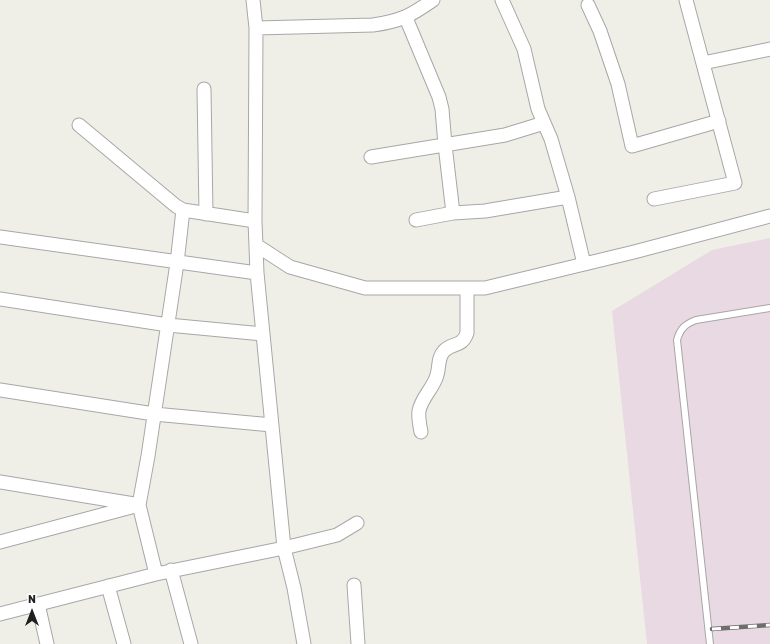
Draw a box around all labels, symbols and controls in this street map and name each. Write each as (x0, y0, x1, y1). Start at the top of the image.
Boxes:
north arrow (12, 592, 52, 632)
text: N (28, 593, 36, 606)

